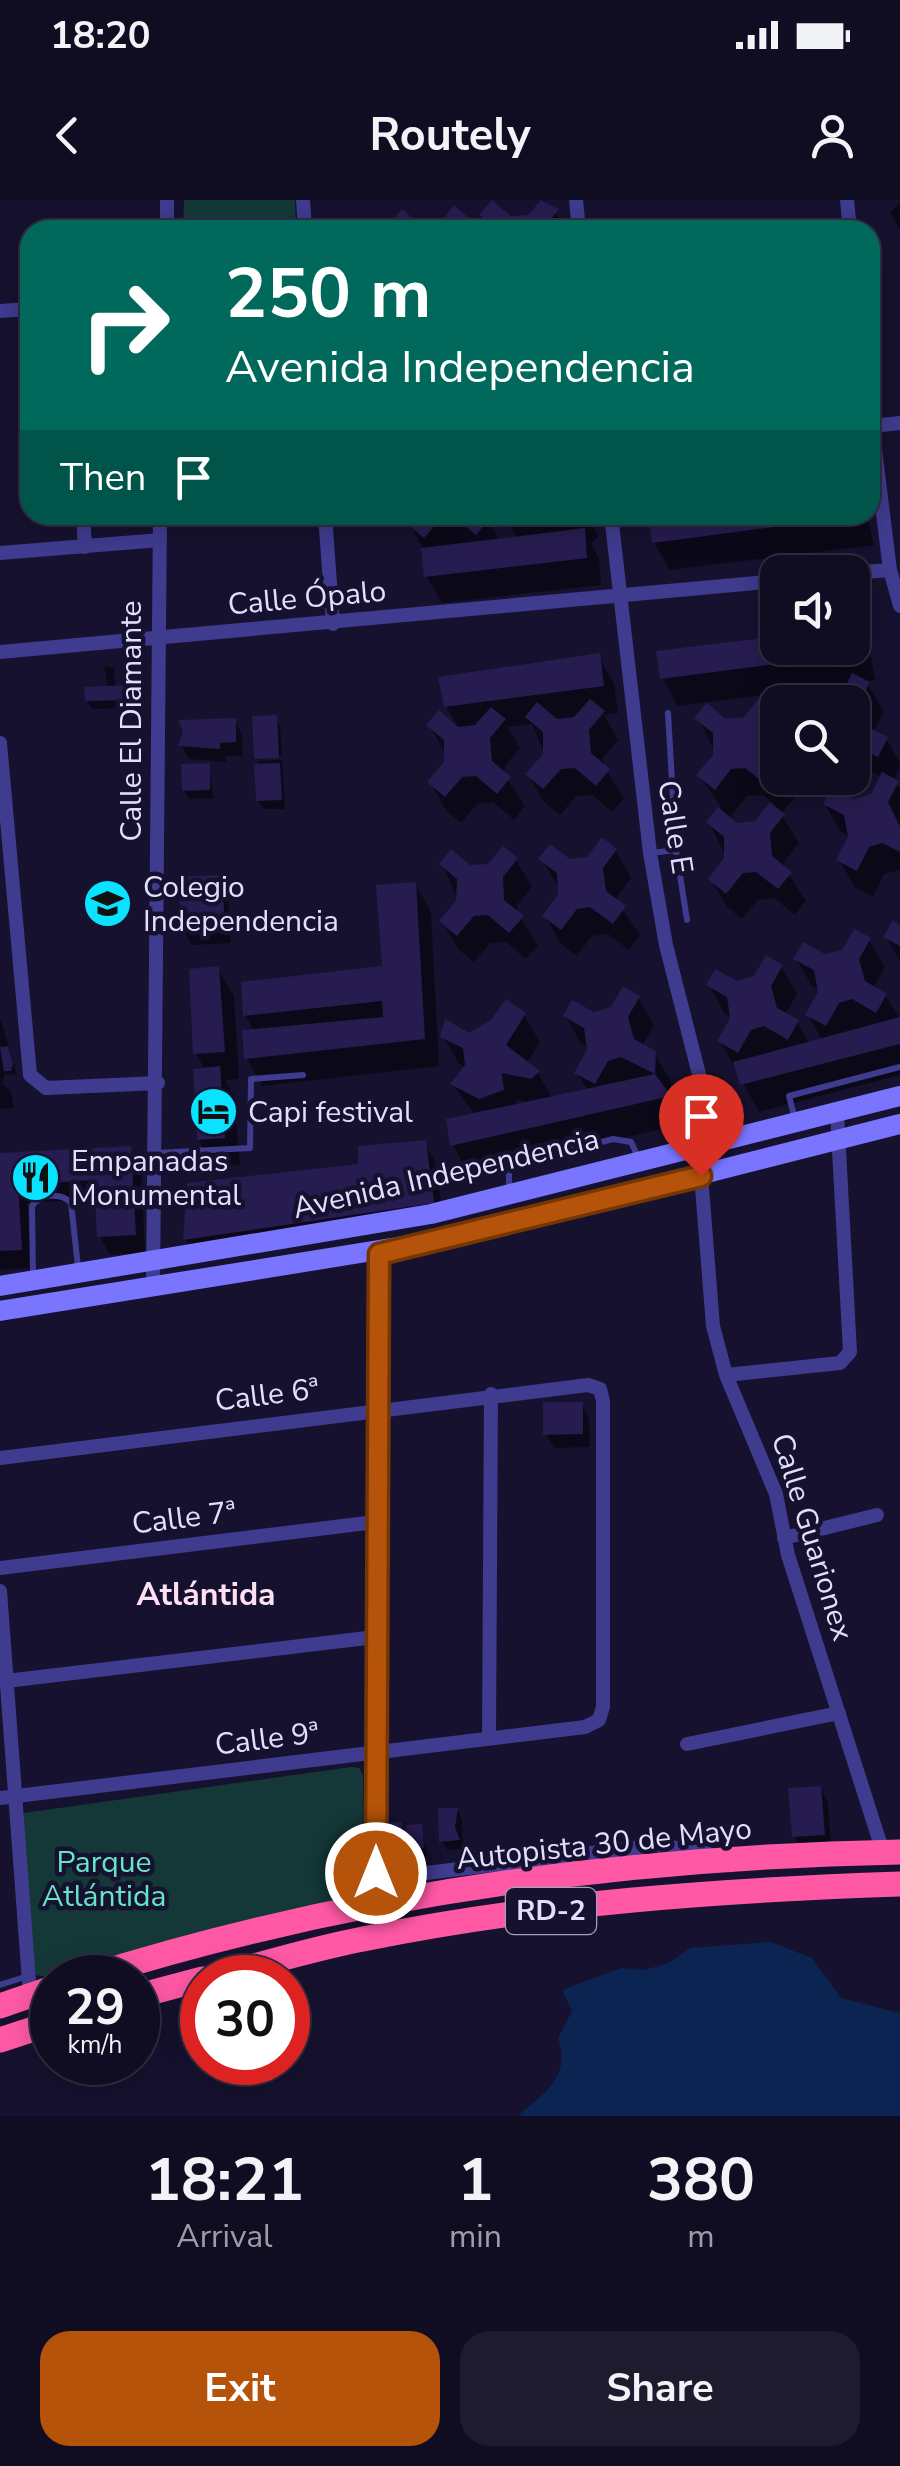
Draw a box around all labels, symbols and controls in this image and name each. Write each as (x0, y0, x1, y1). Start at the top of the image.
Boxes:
text: 18:20 (50, 10, 151, 61)
text: Routely (369, 105, 531, 166)
icon: back (40, 108, 95, 163)
icon: person (805, 108, 860, 163)
text: 250 m (225, 246, 431, 342)
icon: right (60, 260, 190, 390)
text: Avenida Independencia (225, 337, 695, 398)
icon: arrive (166, 450, 221, 505)
text: Then (60, 452, 146, 503)
map controls (760, 555, 870, 795)
button: sound (760, 555, 870, 665)
street label: Calle Ópalo (226, 571, 388, 625)
street label: Calle El Diamante (111, 600, 152, 842)
button: search (760, 685, 870, 795)
street label: Calle E (647, 777, 703, 877)
place label: Colegio Independencia (143, 867, 339, 942)
school or university icon: Colegio Independencia (82, 878, 134, 930)
pin (659, 1074, 744, 1177)
hotel icon: Capi festival (187, 1086, 239, 1138)
icon: arrive (674, 1089, 729, 1144)
place label: Capi festival (248, 1092, 413, 1133)
street label: Avenida Independencia (289, 1119, 603, 1229)
place label: Empanadas Monumental (71, 1141, 241, 1216)
restaurant icon: Empanadas Monumental (10, 1152, 62, 1204)
street label: Calle 6ª (213, 1368, 321, 1422)
street label: Calle Guarionex (761, 1428, 863, 1646)
street label: Calle 7ª (130, 1491, 238, 1545)
district label: Atlántida (136, 1573, 276, 1616)
street label: Calle 9ª (213, 1712, 321, 1766)
street label: Autopista 30 de Mayo (454, 1808, 754, 1880)
position arrow (324, 1821, 428, 1925)
park label: Parque Atlántida (42, 1842, 166, 1917)
road number: RD-2 (506, 1888, 596, 1934)
speed limit sign: 30 (180, 1955, 310, 2085)
text: 29 (65, 1973, 125, 2042)
text: km/h (67, 2028, 123, 2062)
text: 18:21 (145, 2139, 304, 2221)
text: 1 (457, 2139, 493, 2221)
text: 380 (647, 2139, 755, 2221)
text: Arrival (176, 2215, 273, 2258)
text: min (449, 2215, 502, 2258)
text: m (687, 2215, 715, 2258)
button: Exit (40, 2331, 440, 2446)
button: Share (460, 2331, 860, 2446)

